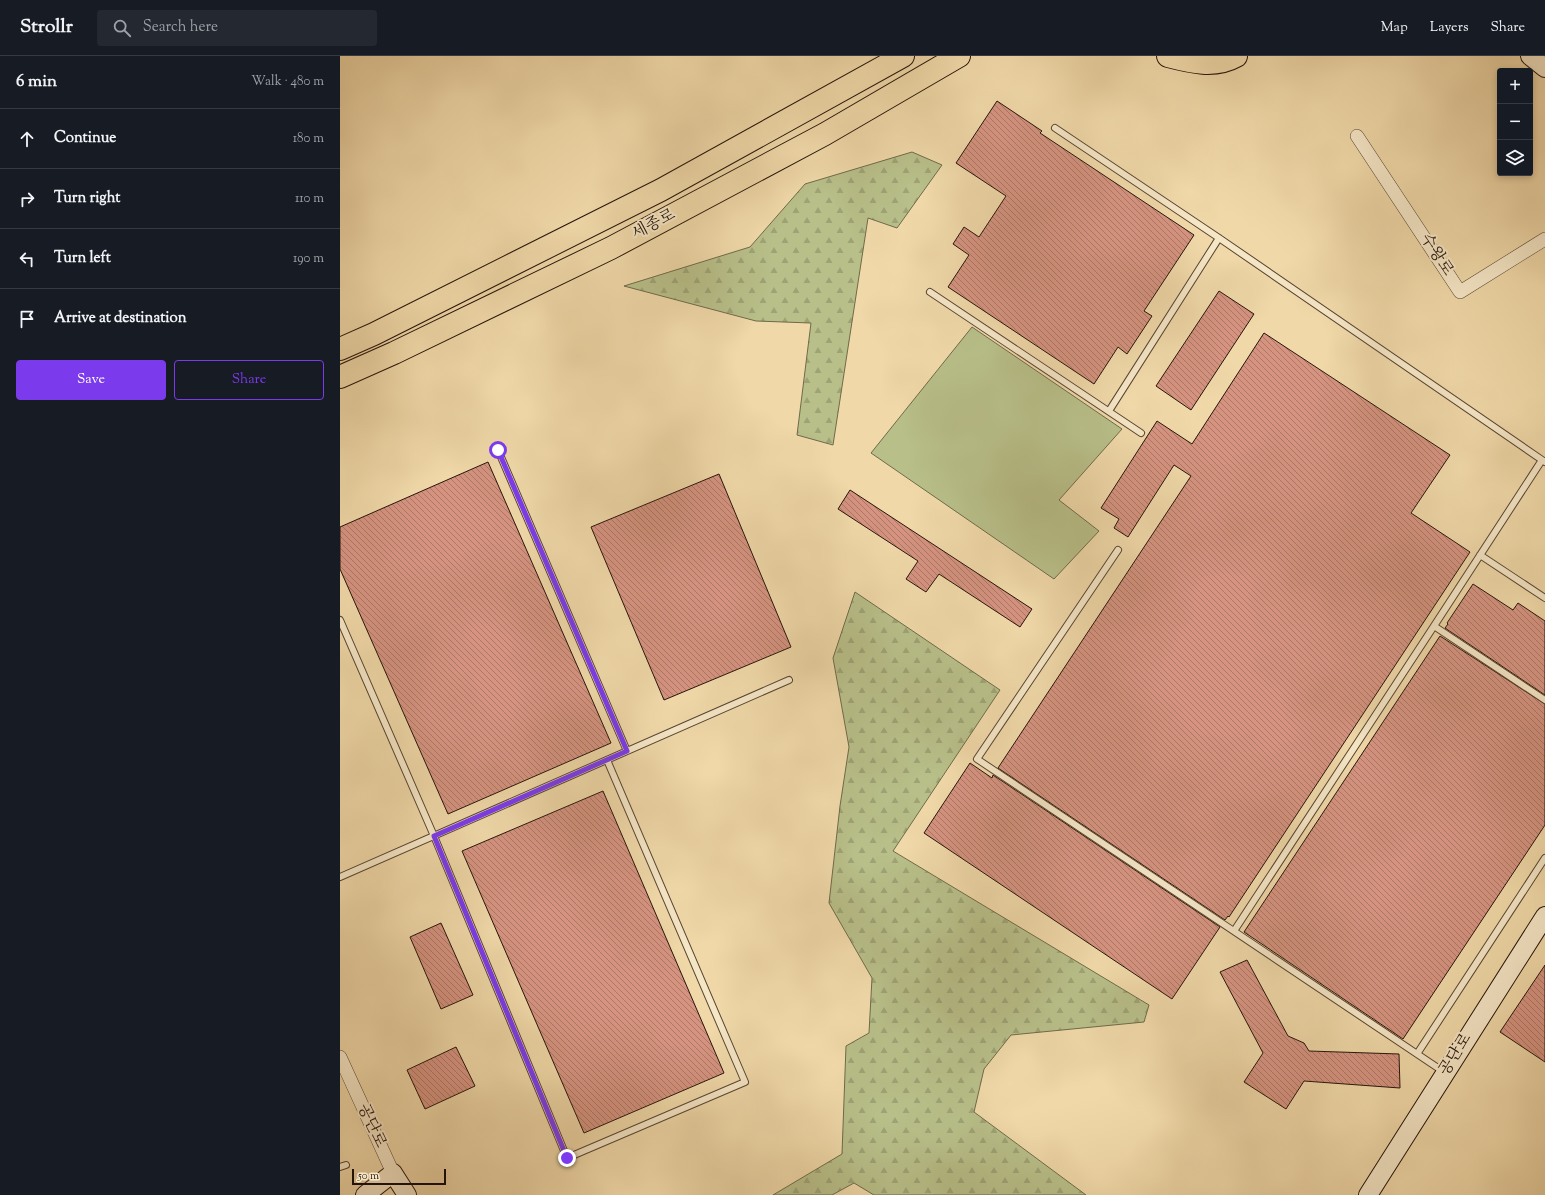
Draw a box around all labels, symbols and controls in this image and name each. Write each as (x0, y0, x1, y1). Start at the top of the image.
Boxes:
search box (97, 10, 377, 46)
text: Strollr (20, 14, 73, 41)
icon: search (111, 17, 133, 39)
text: Search here (143, 17, 218, 38)
text: Map (1381, 18, 1408, 38)
text: Layers (1430, 18, 1468, 38)
text: Share (1490, 18, 1525, 38)
map controls (1497, 68, 1533, 176)
button: + (1497, 68, 1533, 104)
text: 6 min (16, 70, 57, 94)
text: Walk · 480 m (251, 73, 324, 91)
button: − (1497, 104, 1533, 140)
icon: ahead (16, 128, 38, 150)
text: Continue (54, 128, 116, 149)
text: 180 m (293, 130, 324, 148)
button: layers (1497, 140, 1533, 176)
icon: right (16, 188, 38, 210)
text: Turn right (54, 188, 120, 209)
text: 110 m (295, 190, 324, 208)
street label: 세종로 (628, 204, 680, 246)
street label: 수왕로 (1414, 229, 1459, 281)
icon: left (16, 248, 38, 270)
text: Turn left (54, 248, 111, 269)
text: 190 m (293, 250, 324, 268)
icon: arrive (16, 308, 38, 330)
text: Arrive at destination (54, 308, 187, 329)
button: Save (16, 360, 166, 400)
button: Share (174, 360, 324, 400)
route start (489, 441, 507, 459)
street label: 공단로 (1434, 1029, 1478, 1081)
street label: 공단로 (351, 1100, 391, 1152)
route end (558, 1149, 576, 1167)
scale bar (352, 1167, 446, 1186)
text: 50 m (358, 1168, 379, 1184)

